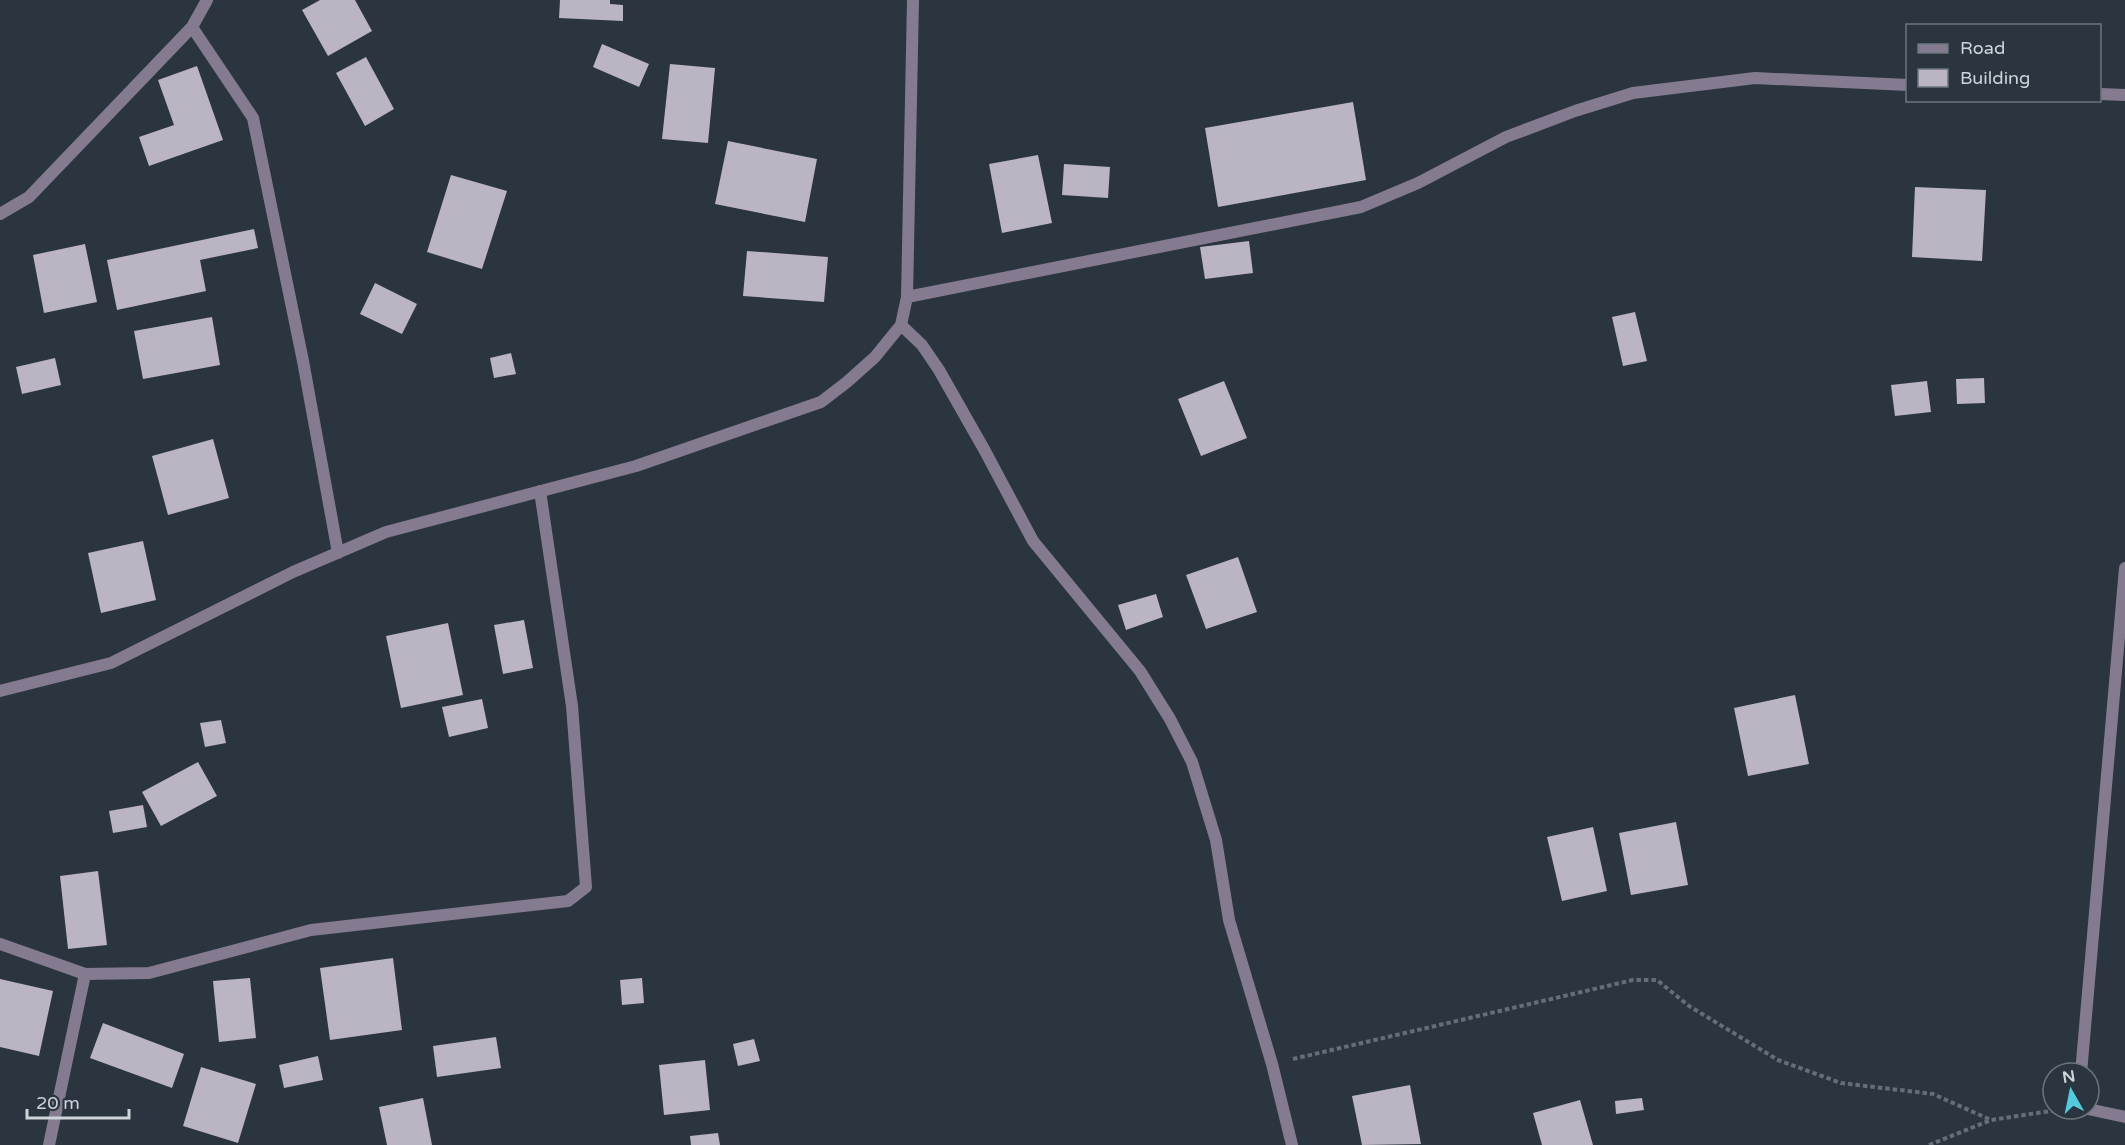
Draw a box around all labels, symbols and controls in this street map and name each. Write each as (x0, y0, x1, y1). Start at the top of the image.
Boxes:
legend (1906, 24, 2101, 102)
text: Road (1960, 37, 2005, 59)
text: Building (1960, 67, 2030, 89)
north arrow (2041, 1061, 2101, 1121)
text: N (2061, 1066, 2077, 1088)
scale bar (27, 1082, 129, 1120)
text: 20 m (36, 1092, 80, 1114)

